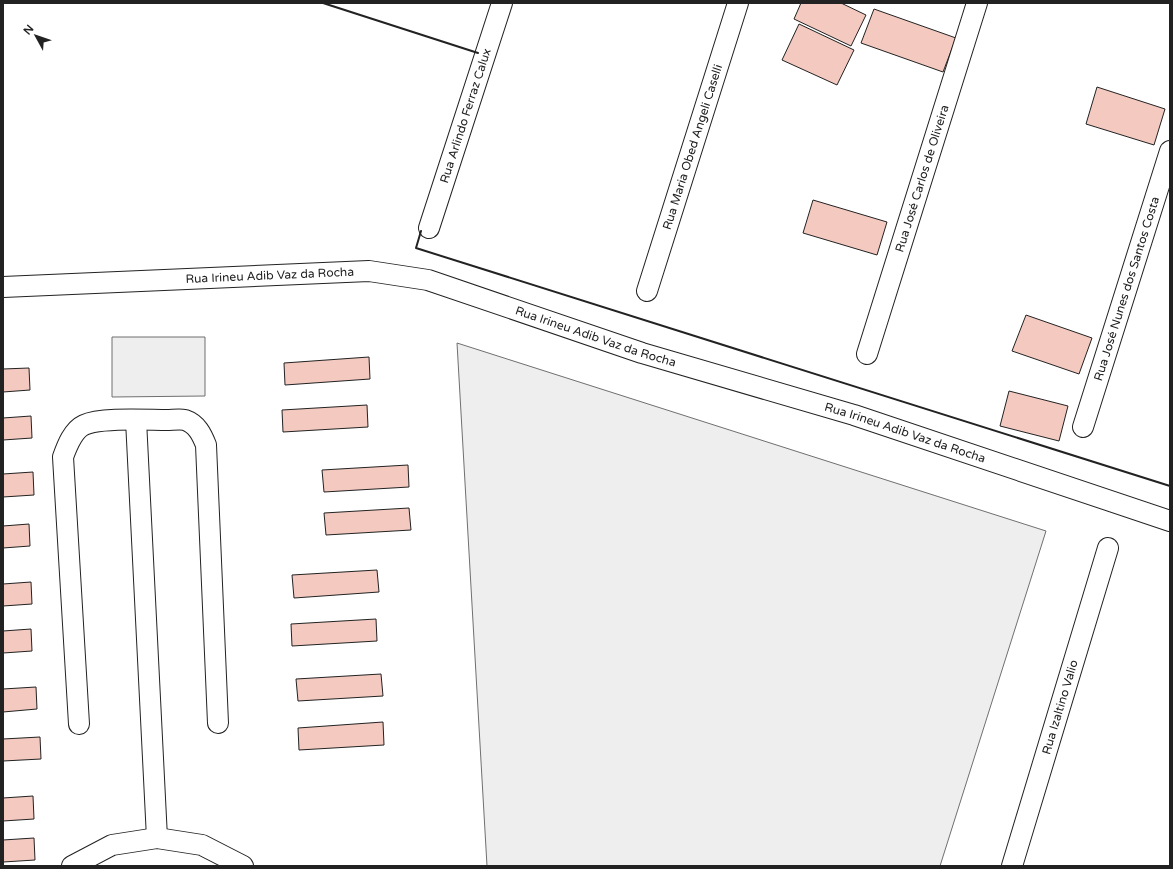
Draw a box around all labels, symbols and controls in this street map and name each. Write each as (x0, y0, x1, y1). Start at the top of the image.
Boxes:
north arrow (16, 16, 56, 56)
text: N (21, 22, 37, 37)
street label: Rua Arlindo Ferraz Calux (437, 47, 494, 185)
street label: Rua Maria Obed Angeli Caselli (660, 63, 725, 231)
street label: Rua José Carlos de Oliveira (892, 103, 952, 254)
street label: Rua José Nunes dos Santos Costa (1091, 195, 1162, 383)
street label: Rua Irineu Adib Vaz da Rocha (185, 265, 354, 286)
street label: Rua Irineu Adib Vaz da Rocha (513, 303, 678, 370)
street label: Rua Irineu Adib Vaz da Rocha (823, 400, 987, 466)
street label: Rua Izaltino Valio (1039, 658, 1081, 756)

